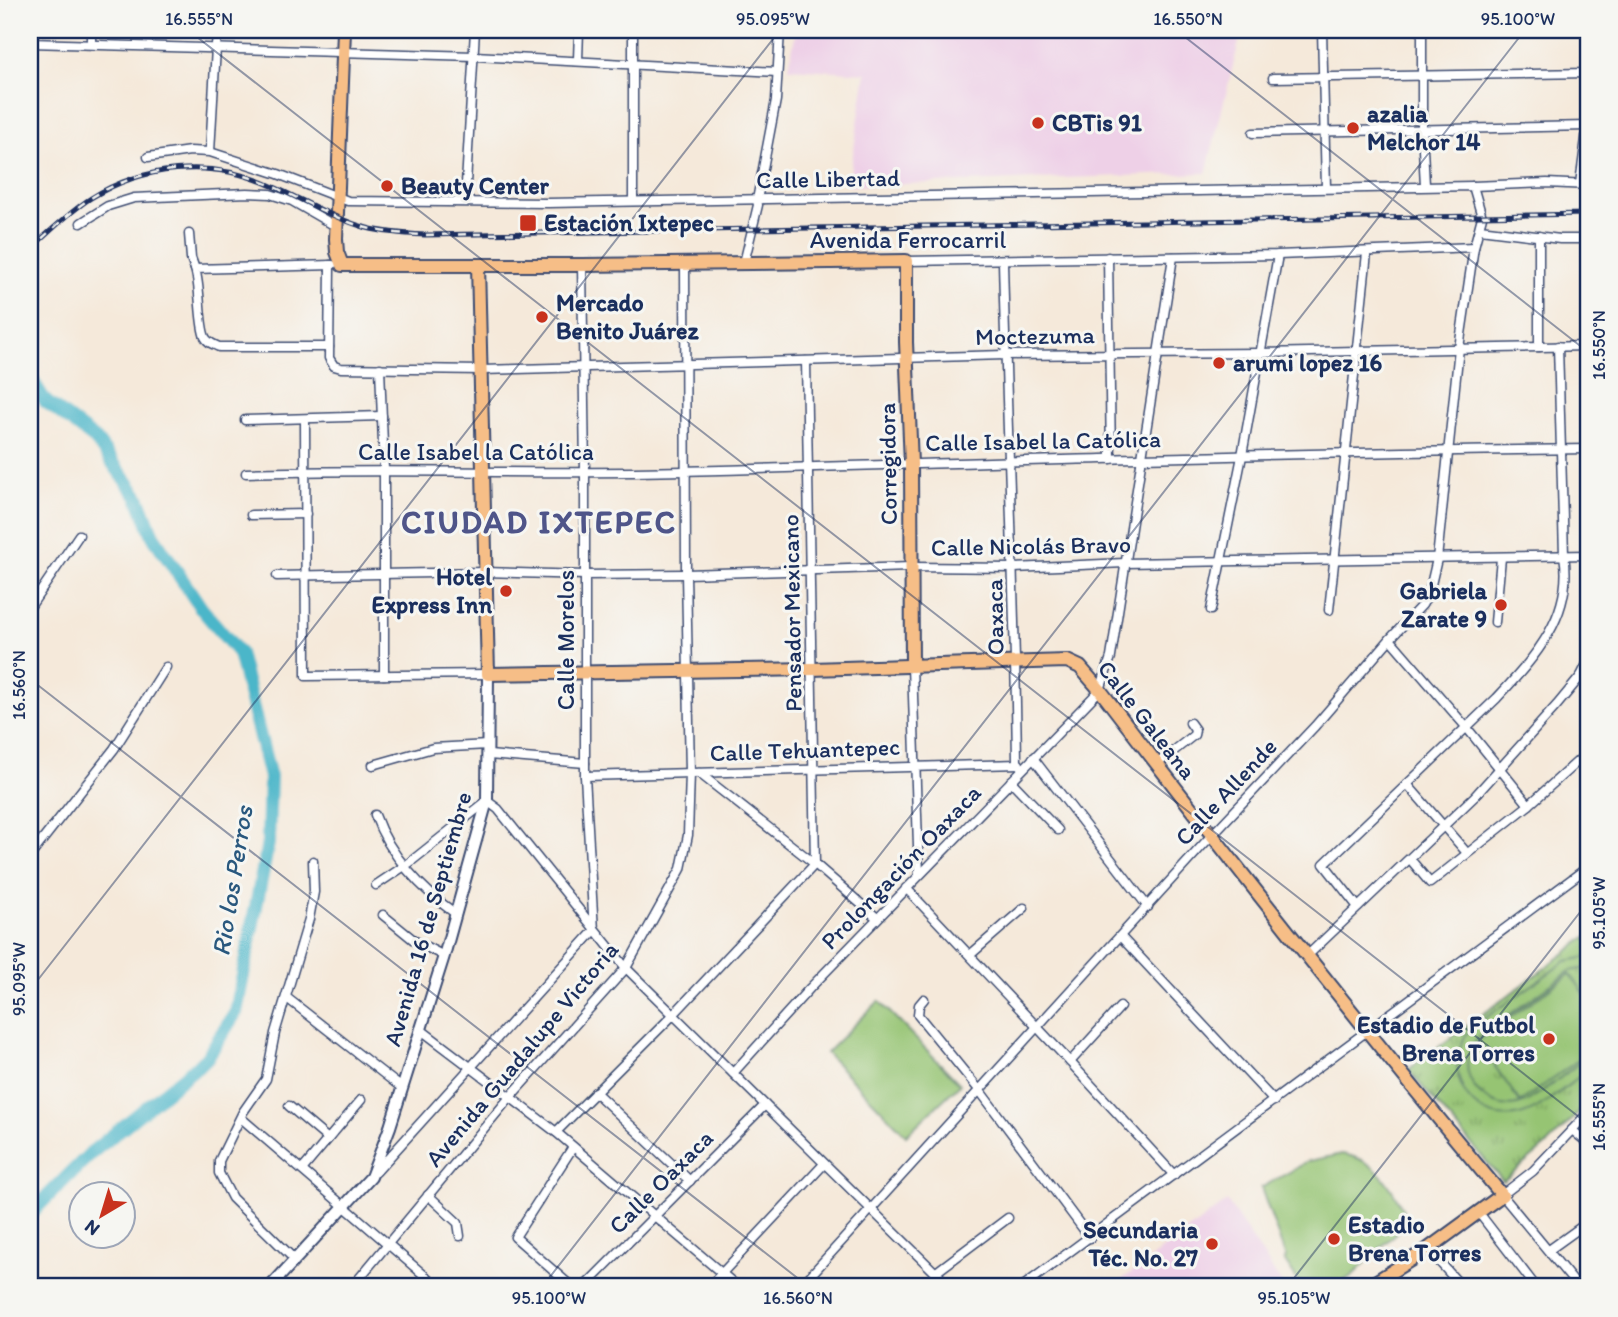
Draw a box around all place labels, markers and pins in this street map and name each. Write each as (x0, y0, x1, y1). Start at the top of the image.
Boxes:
place label: azalia Melchor 14 (1367, 99, 1481, 156)
place label: CBTis 91 (1052, 108, 1143, 137)
marker: CBTis 91 (1030, 115, 1046, 131)
marker: azalia Melchor 14 (1345, 120, 1361, 136)
place label: Beauty Center (401, 171, 550, 201)
marker: Beauty Center (379, 178, 395, 194)
place label: Estación Ixtepec (544, 208, 714, 238)
marker: Estación Ixtepec (518, 213, 538, 233)
place label: Mercado Benito Juárez (556, 288, 699, 345)
marker: Mercado Benito Juárez (534, 309, 550, 325)
place label: arumi lopez 16 (1233, 348, 1383, 378)
marker: arumi lopez 16 (1211, 355, 1227, 371)
place label: Hotel Express Inn (372, 562, 492, 620)
place label: Gabriela Zarate 9 (1399, 576, 1487, 633)
marker: Hotel Express Inn (498, 583, 514, 599)
marker: Gabriela Zarate 9 (1493, 597, 1509, 613)
place label: Estadio de Futbol Brena Torres (1357, 1010, 1535, 1067)
marker: Estadio de Futbol Brena Torres (1541, 1031, 1557, 1047)
place label: Estadio Brena Torres (1348, 1210, 1482, 1267)
place label: Secundaria Téc. No. 27 (1083, 1215, 1198, 1272)
marker: Estadio Brena Torres (1326, 1231, 1342, 1247)
marker: Secundaria Téc. No. 27 (1204, 1236, 1220, 1252)

